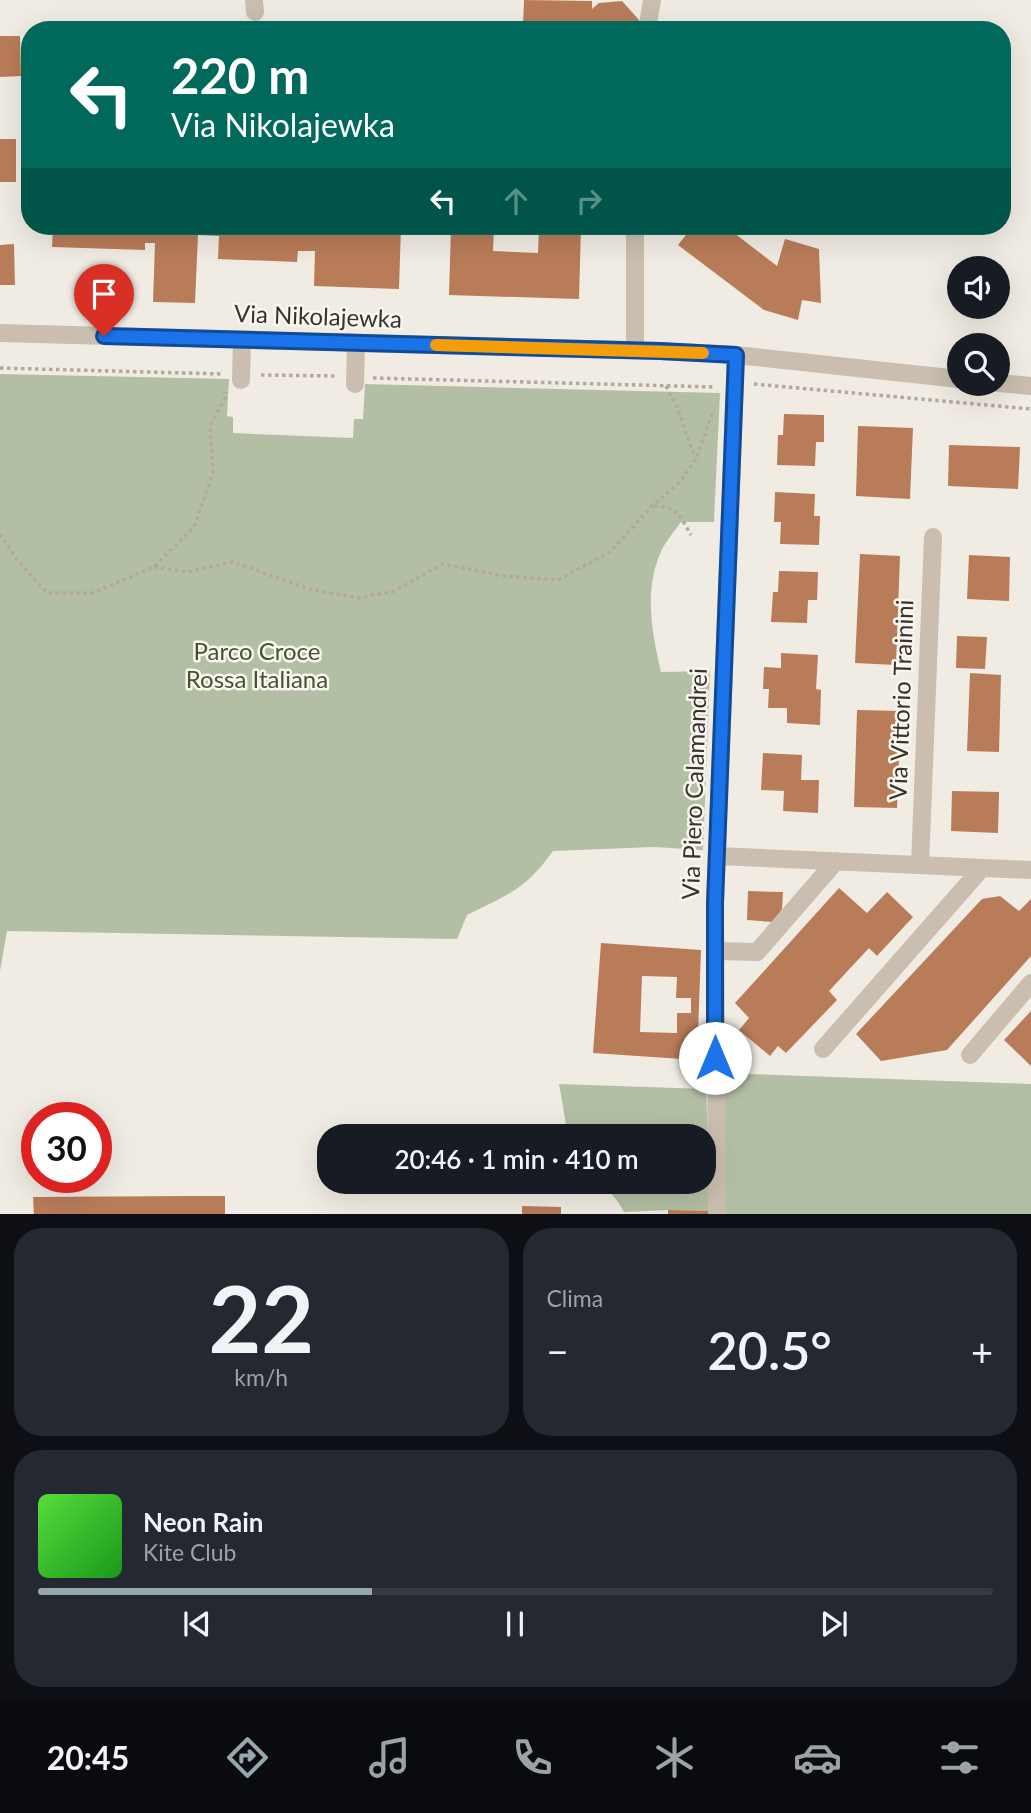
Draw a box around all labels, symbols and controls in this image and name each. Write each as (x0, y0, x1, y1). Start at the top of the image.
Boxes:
text: 220 m (171, 46, 309, 104)
icon: left (56, 49, 147, 140)
text: Via Nikolajewka (171, 105, 395, 144)
icon: left (424, 182, 462, 220)
icon: ahead (497, 182, 535, 220)
icon: right (570, 182, 608, 220)
map controls (947, 256, 1010, 396)
button: sound (947, 256, 1010, 319)
pin (74, 264, 134, 336)
icon: arrive (85, 275, 123, 313)
street label: Via Nikolajewka (234, 298, 402, 333)
button: search (947, 333, 1010, 396)
street label: Via Vittorio Trainini (883, 599, 918, 801)
park label: Parco Croce Rossa Italiana (186, 636, 328, 693)
street label: Via Piero Calamandrei (675, 668, 712, 900)
position arrow (678, 1021, 752, 1095)
speed limit sign: 30 (21, 1102, 112, 1193)
text: 20:46 · 1 min · 410 m (394, 1143, 639, 1175)
text: 22 (208, 1263, 314, 1372)
text: Clima (547, 1284, 603, 1312)
text: 20.5° (708, 1319, 832, 1381)
text: − (547, 1328, 569, 1374)
text: + (971, 1328, 993, 1374)
text: km/h (234, 1363, 288, 1391)
text: Neon Rain (143, 1506, 263, 1538)
text: Kite Club (143, 1538, 236, 1566)
icon: previous (178, 1605, 216, 1643)
icon: pause (496, 1605, 534, 1643)
icon: next (815, 1605, 853, 1643)
icon: directions (223, 1733, 272, 1782)
icon: music (365, 1733, 414, 1782)
icon: phone (508, 1733, 557, 1782)
icon: climate (650, 1733, 699, 1782)
icon: car (793, 1733, 842, 1782)
icon: filters (935, 1733, 984, 1782)
text: 20:45 (47, 1738, 129, 1777)

